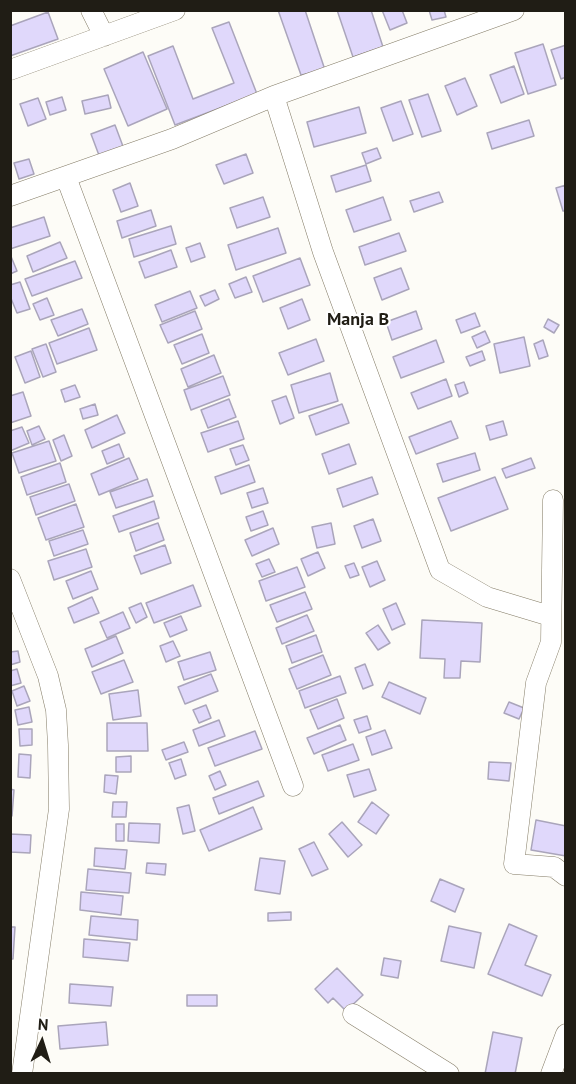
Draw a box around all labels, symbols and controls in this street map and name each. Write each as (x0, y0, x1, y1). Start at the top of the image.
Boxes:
district label: Manja B (327, 309, 389, 331)
north arrow (12, 1012, 72, 1072)
text: N (37, 1014, 49, 1034)

